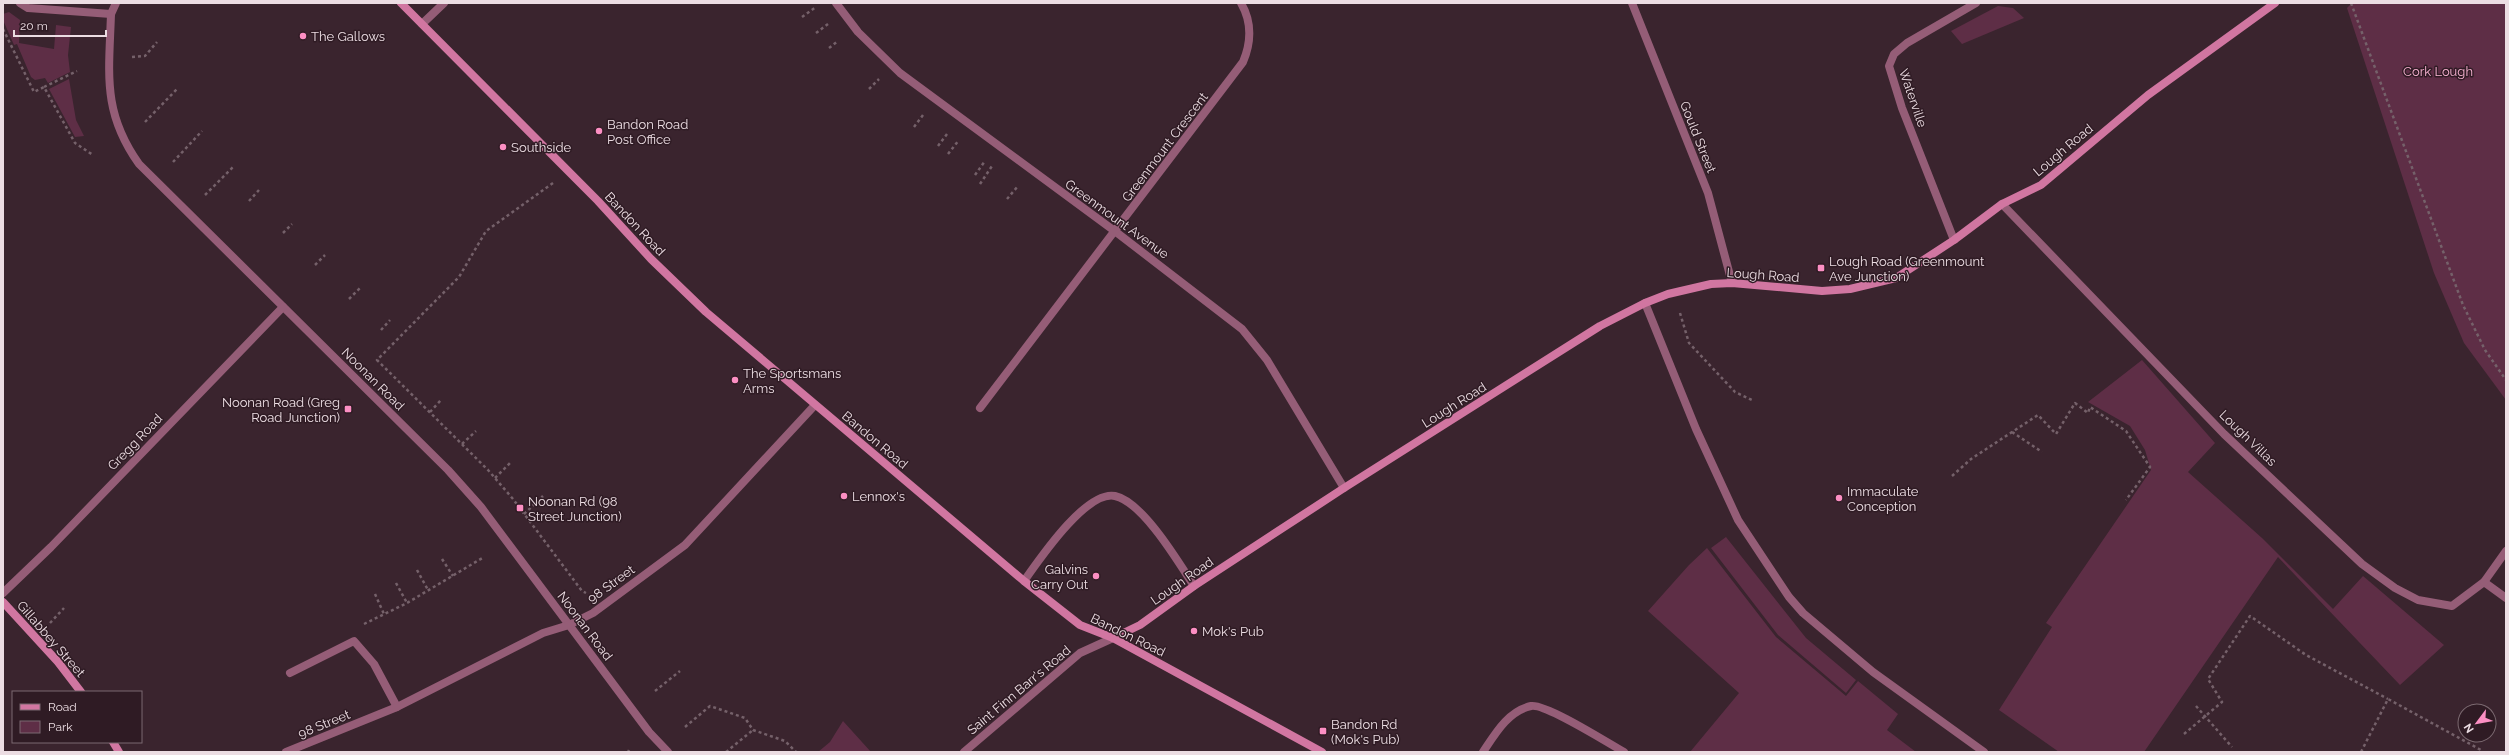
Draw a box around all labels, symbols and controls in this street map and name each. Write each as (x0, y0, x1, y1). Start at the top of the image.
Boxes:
scale bar (14, 12, 106, 38)
text: 20 m (20, 19, 48, 33)
place label: The Gallows (311, 29, 385, 44)
marker: The Gallows (298, 31, 308, 41)
park label: Cork Lough (2403, 64, 2473, 79)
street label: Waterville (1896, 67, 1930, 130)
street label: Greenmount Crescent (1119, 89, 1211, 205)
street label: Gould Street (1677, 99, 1719, 176)
place label: Bandon Road Post Office (607, 117, 688, 147)
street label: Lough Road (2030, 121, 2096, 179)
marker: Bandon Road Post Office (594, 126, 604, 136)
place label: Southside (511, 140, 571, 155)
marker: Southside (498, 142, 508, 152)
street label: Greenmount Avenue (1062, 176, 1172, 262)
street label: Bandon Road (602, 189, 668, 259)
place label: Lough Road (Greenmount Ave Junction) (1829, 254, 1985, 284)
marker: Lough Road (Greenmount Ave Junction) (1816, 263, 1826, 273)
street label: Lough Road (1726, 265, 1800, 285)
street label: Noonan Road (339, 345, 407, 413)
place label: The Sportsmans Arms (743, 366, 841, 396)
marker: The Sportsmans Arms (730, 375, 740, 385)
street label: Lough Road (1419, 379, 1489, 431)
place label: Noonan Road (Greg Road Junction) (222, 395, 340, 425)
marker: Noonan Road (Greg Road Junction) (343, 404, 353, 414)
street label: Lough Villas (2216, 407, 2280, 469)
street label: Bandon Road (839, 408, 911, 472)
street label: Gregg Road (105, 411, 165, 473)
place label: Immaculate Conception (1847, 484, 1919, 514)
place label: Lennox's (852, 489, 905, 504)
marker: Lennox's (839, 491, 849, 501)
marker: Immaculate Conception (1834, 493, 1844, 503)
place label: Noonan Rd (98 Street Junction) (528, 494, 622, 524)
marker: Noonan Rd (98 Street Junction) (515, 503, 525, 513)
street label: Lough Road (1148, 554, 1216, 608)
street label: 98 Street (584, 561, 638, 606)
place label: Galvins Carry Out (1031, 562, 1089, 592)
marker: Galvins Carry Out (1091, 571, 1101, 581)
street label: Noonan Road (554, 589, 616, 663)
street label: Gillabbey Street (14, 598, 89, 681)
street label: Bandon Road (1088, 610, 1168, 660)
place label: Mok's Pub (1202, 624, 1264, 639)
marker: Mok's Pub (1189, 626, 1199, 636)
street label: Saint Finn Barr's Road (964, 642, 1074, 738)
legend (12, 691, 142, 743)
text: Road (48, 700, 77, 714)
north arrow (2457, 703, 2497, 743)
street label: 98 Street (296, 707, 353, 741)
place label: Bandon Rd (Mok's Pub) (1331, 717, 1399, 747)
text: Park (48, 720, 73, 734)
text: N (2461, 721, 2477, 735)
marker: Bandon Rd (Mok's Pub) (1318, 726, 1328, 736)

